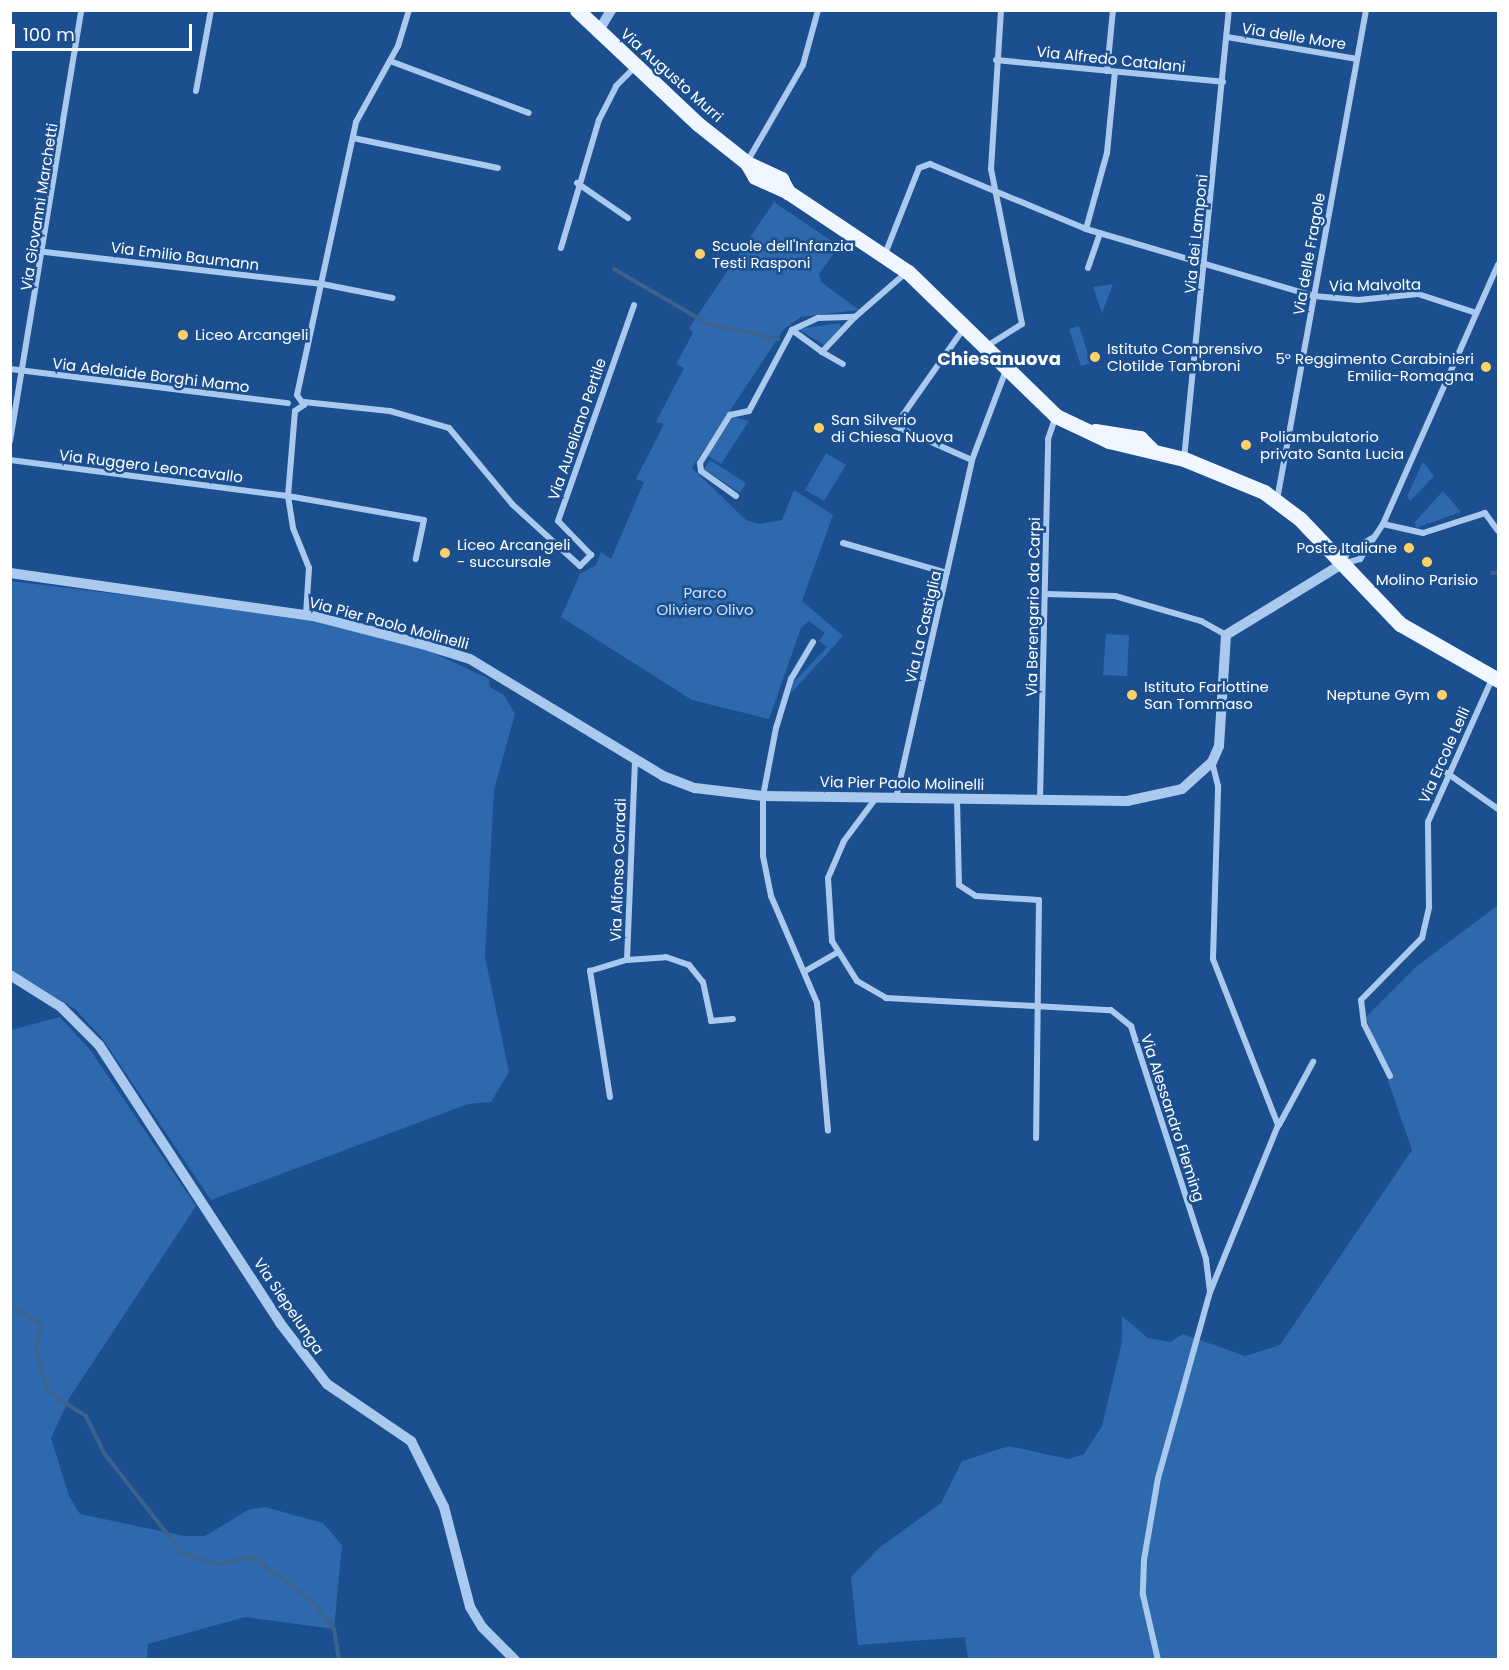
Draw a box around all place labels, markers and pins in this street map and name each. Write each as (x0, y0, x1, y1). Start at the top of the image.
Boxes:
place label: Scuole dell'Infanzia Testi Rasponi (712, 236, 854, 271)
marker: Scuole dell'Infanzia Testi Rasponi (693, 247, 707, 261)
place label: Liceo Arcangeli (195, 326, 309, 344)
marker: Liceo Arcangeli (176, 328, 190, 342)
place label: Istituto Comprensivo Clotilde Tambroni (1107, 339, 1263, 374)
place label: 5° Reggimento Carabinieri Emilia-Romagna (1275, 349, 1474, 384)
marker: Istituto Comprensivo Clotilde Tambroni (1088, 350, 1102, 364)
marker: 5° Reggimento Carabinieri Emilia-Romagna (1479, 360, 1493, 374)
place label: San Silverio di Chiesa Nuova (831, 410, 953, 445)
marker: San Silverio di Chiesa Nuova (812, 421, 826, 435)
place label: Poliambulatorio privato Santa Lucia (1260, 427, 1404, 462)
marker: Poliambulatorio privato Santa Lucia (1237, 436, 1255, 454)
place label: Liceo Arcangeli - succursale (457, 535, 571, 570)
place label: Poste Italiane (1296, 539, 1397, 557)
marker: Poste Italiane (1402, 541, 1416, 555)
marker: Liceo Arcangeli - succursale (438, 546, 452, 560)
marker: Molino Parisio (1420, 555, 1434, 569)
place label: Molino Parisio (1376, 571, 1478, 589)
place label: Istituto Farlottine San Tommaso (1144, 677, 1269, 712)
place label: Neptune Gym (1326, 686, 1430, 704)
marker: Istituto Farlottine San Tommaso (1125, 688, 1139, 702)
marker: Neptune Gym (1435, 688, 1449, 702)

